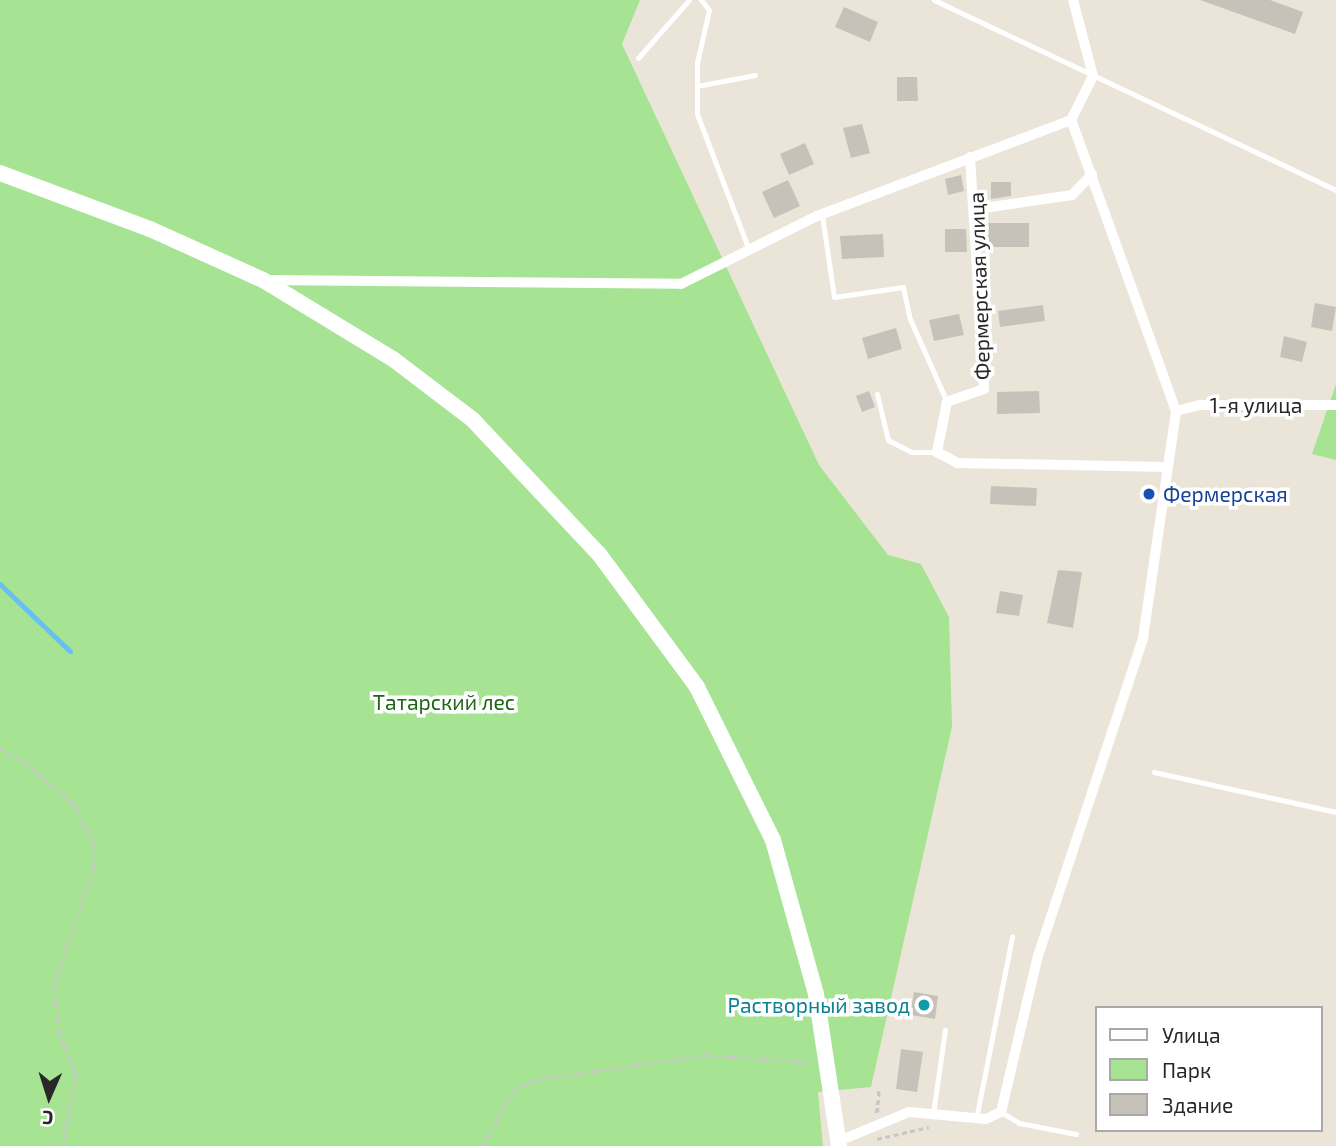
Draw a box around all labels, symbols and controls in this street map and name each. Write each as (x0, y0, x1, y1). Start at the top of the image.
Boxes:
street label: Фермерская улица (963, 192, 995, 380)
street label: 1-я улица (1210, 392, 1302, 418)
place label: Фермерская (1163, 481, 1288, 507)
marker: Фермерская (1141, 486, 1157, 502)
park label: Татарский лес (373, 689, 515, 715)
place label: Растворный завод (728, 992, 910, 1018)
marker: Растворный завод (916, 997, 932, 1013)
legend (1094, 1006, 1322, 1132)
text: Улица (1162, 1022, 1221, 1047)
text: Парк (1162, 1057, 1211, 1082)
north arrow (14, 1062, 84, 1132)
text: Здание (1162, 1092, 1233, 1117)
text: С (42, 1107, 54, 1130)

